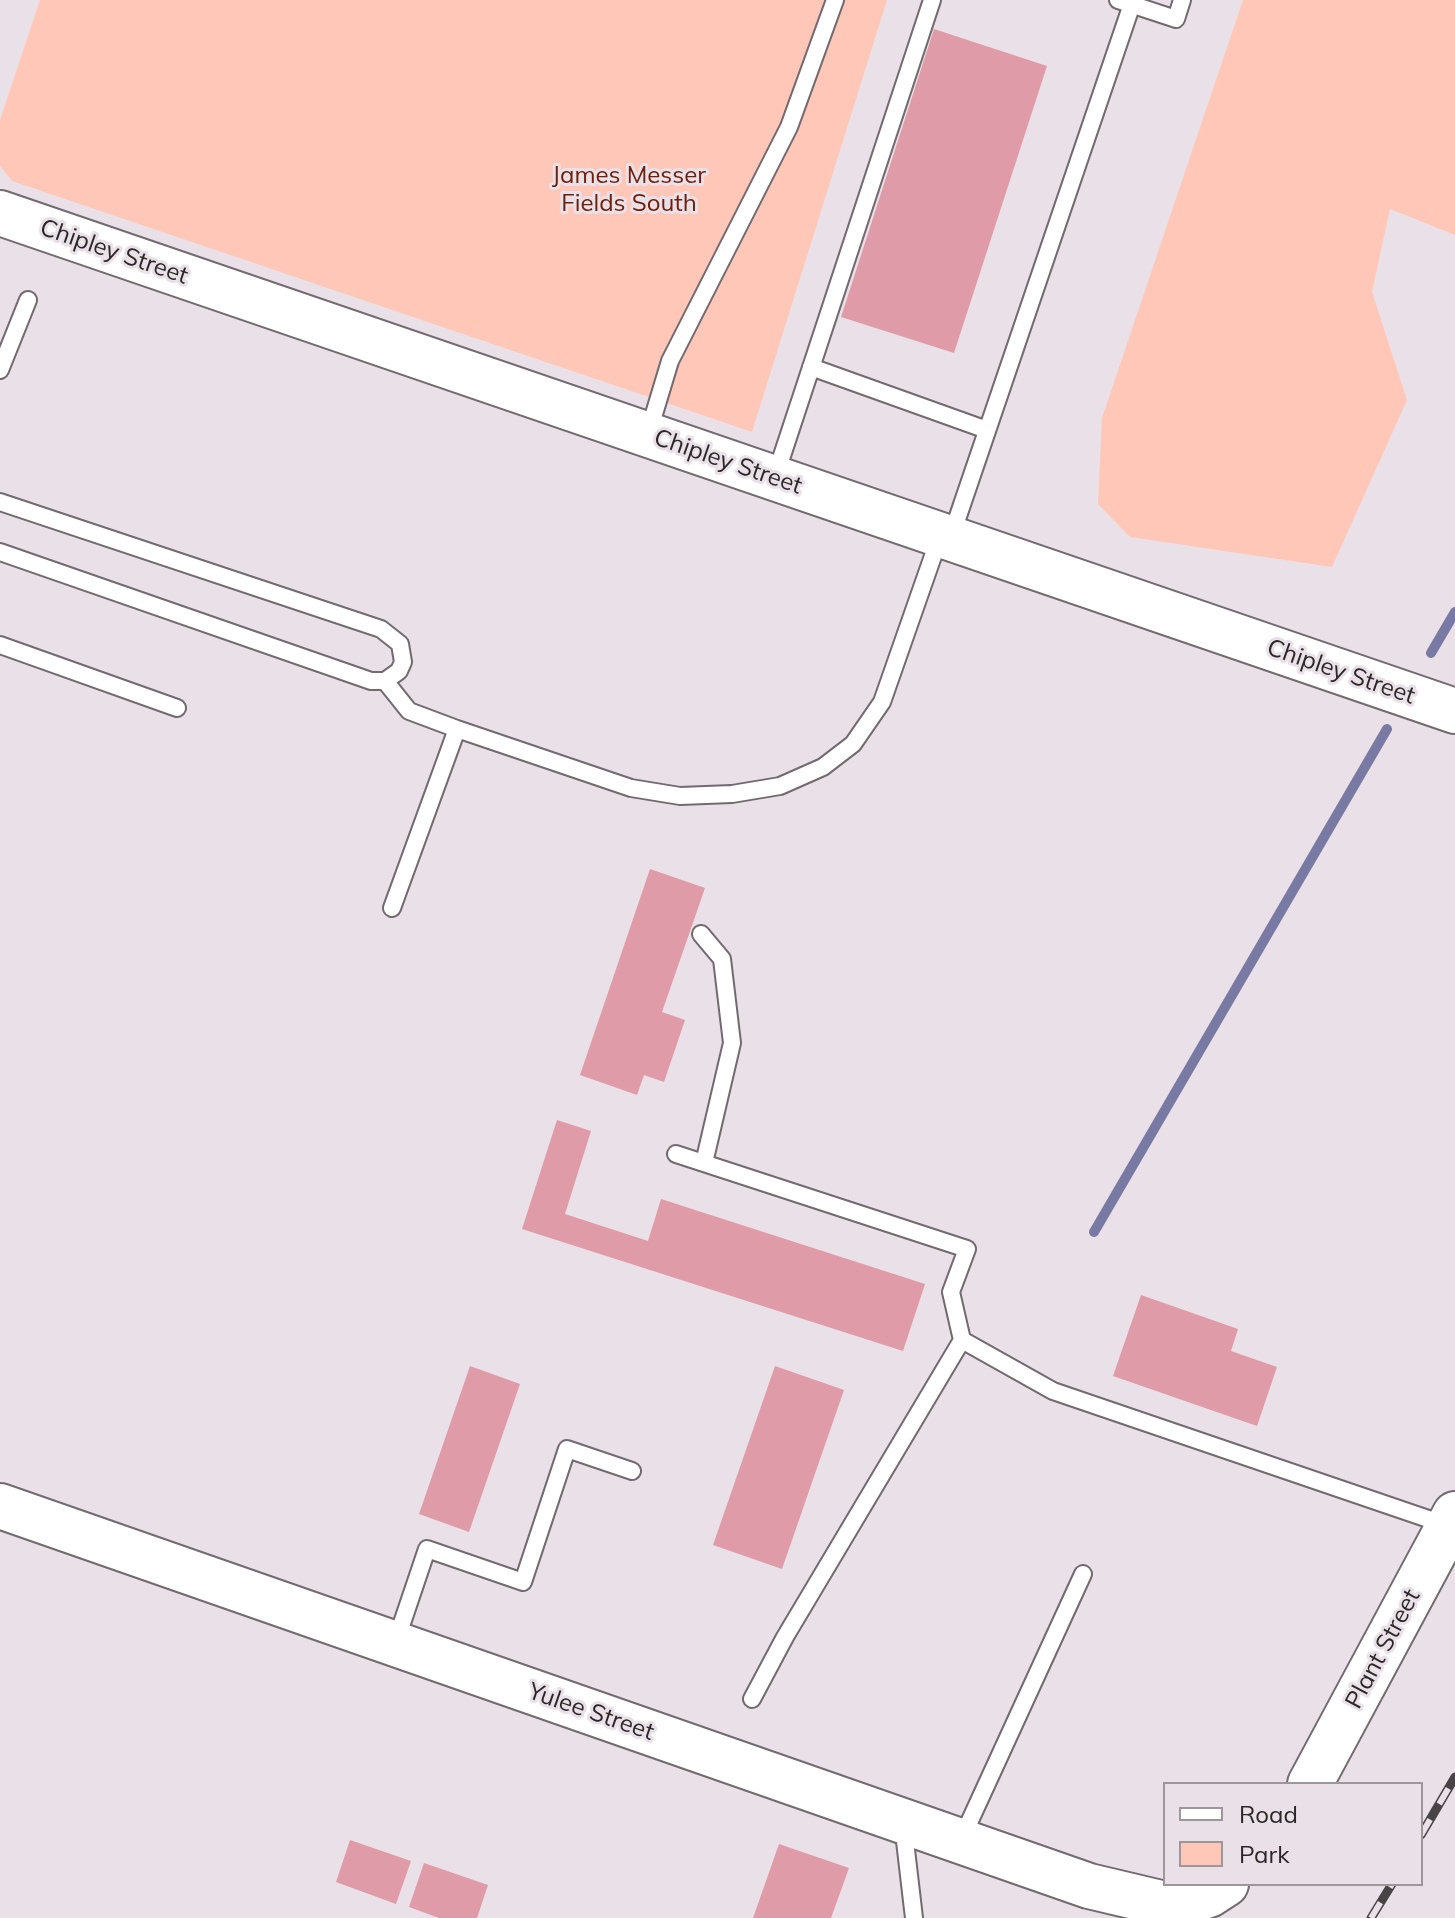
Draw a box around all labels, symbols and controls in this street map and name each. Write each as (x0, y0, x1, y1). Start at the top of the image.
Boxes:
park label: James Messer Fields South (552, 162, 706, 218)
street label: Chipley Street (36, 213, 192, 291)
street label: Chipley Street (650, 423, 806, 501)
street label: Chipley Street (1263, 633, 1419, 711)
street label: Plant Street (1340, 1584, 1426, 1714)
street label: Yulee Street (524, 1677, 658, 1747)
legend (1163, 1782, 1423, 1886)
text: Road (1239, 1799, 1298, 1829)
text: Park (1239, 1839, 1290, 1869)

